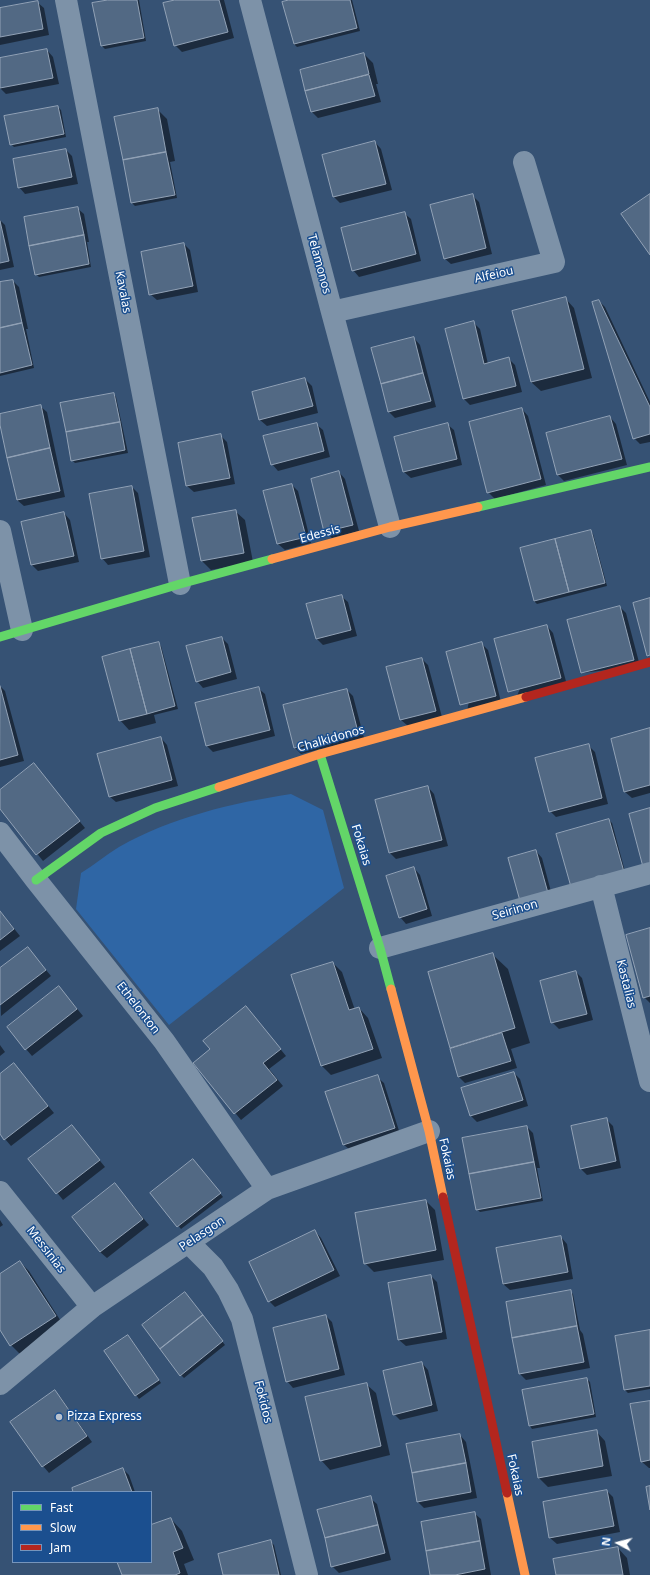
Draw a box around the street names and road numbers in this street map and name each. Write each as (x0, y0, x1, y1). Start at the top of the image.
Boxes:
street label: Telamonos (304, 233, 334, 295)
street label: Alfeiou (473, 264, 515, 286)
street label: Kavalas (112, 270, 134, 314)
street label: Edessis (298, 522, 342, 546)
street label: Chalkidonos (296, 723, 366, 755)
street label: Fokaias (348, 823, 374, 867)
street label: Seirinon (491, 897, 539, 923)
street label: Kastalias (613, 958, 639, 1010)
street label: Ethelonton (113, 979, 163, 1037)
street label: Fokaias (436, 1137, 458, 1181)
street label: Pelasgon (177, 1214, 227, 1254)
street label: Messinias (23, 1224, 69, 1276)
street label: Fokidos (251, 1379, 275, 1425)
street label: Fokaias (504, 1453, 526, 1497)

